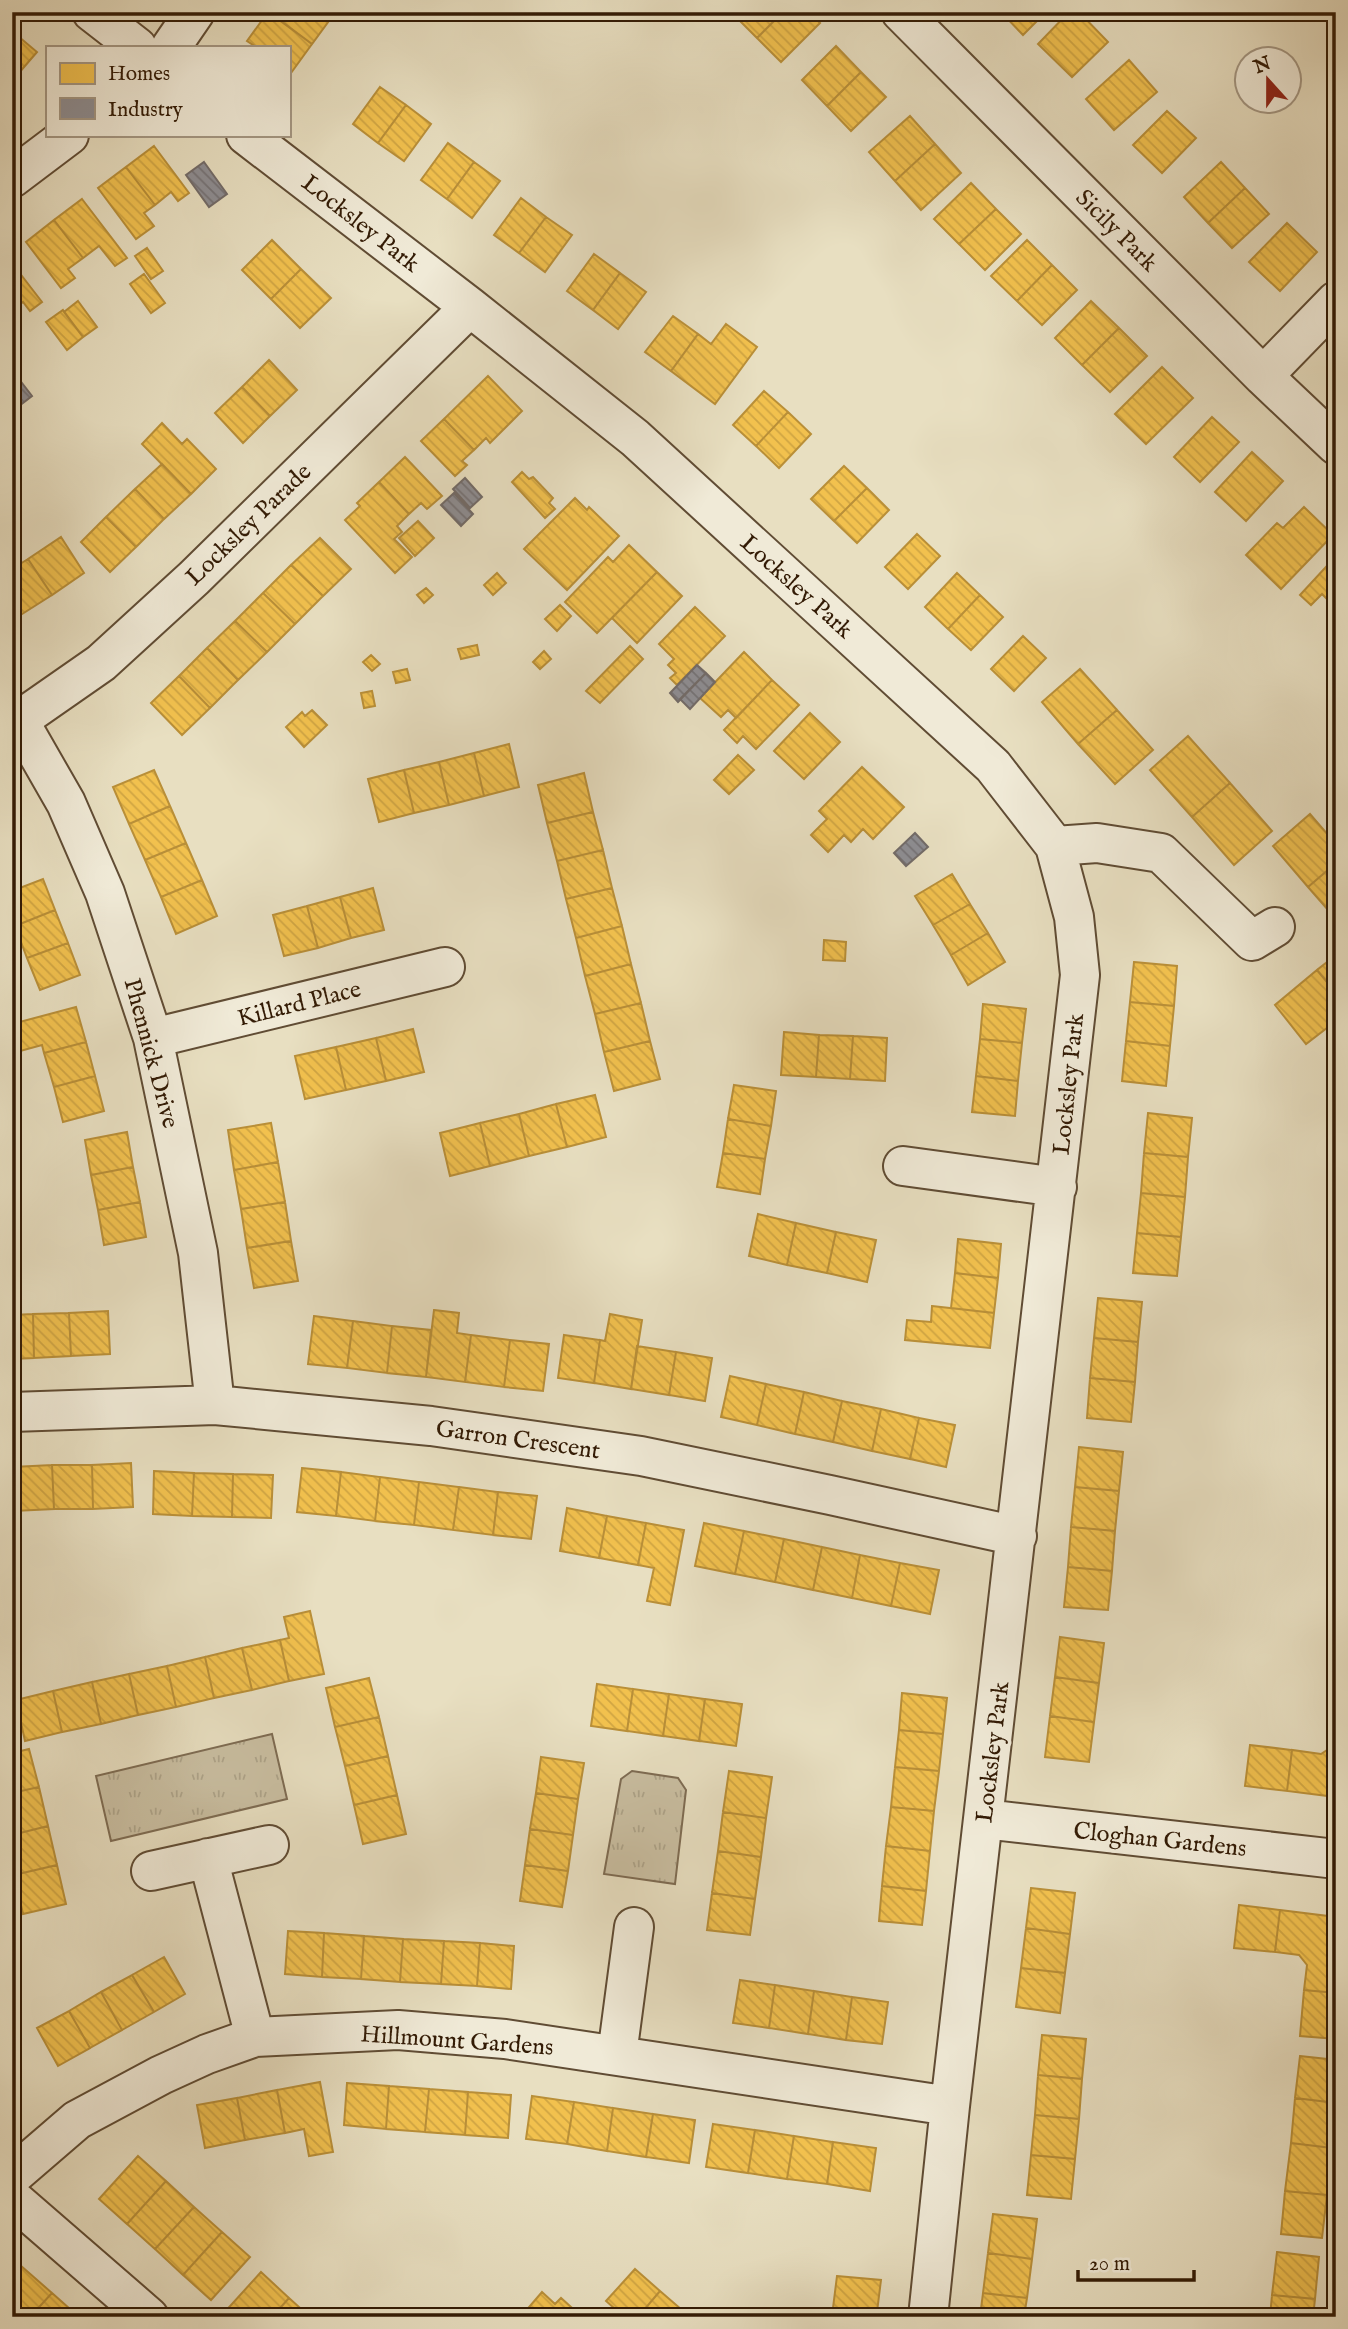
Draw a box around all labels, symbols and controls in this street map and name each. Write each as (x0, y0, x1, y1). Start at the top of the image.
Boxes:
legend (46, 46, 290, 136)
north arrow (1232, 46, 1302, 116)
text: N (1250, 52, 1275, 81)
text: Homes (108, 61, 170, 88)
text: Industry (108, 97, 184, 124)
street label: Locksley Park (295, 168, 426, 280)
street label: Sicily Park (1068, 183, 1164, 279)
street label: Locksley Parade (179, 457, 319, 593)
street label: Locksley Park (733, 528, 859, 646)
street label: Killard Place (234, 974, 364, 1035)
street label: Phennick Drive (116, 975, 185, 1132)
street label: Locksley Park (1047, 1012, 1092, 1156)
street label: Garron Crescent (434, 1414, 602, 1467)
street label: Locksley Park (969, 1680, 1018, 1825)
street label: Cloghan Gardens (1072, 1816, 1248, 1865)
street label: Hillmount Gardens (359, 2019, 554, 2064)
scale bar (1078, 2238, 1194, 2282)
text: 20 m (1089, 2251, 1130, 2278)

